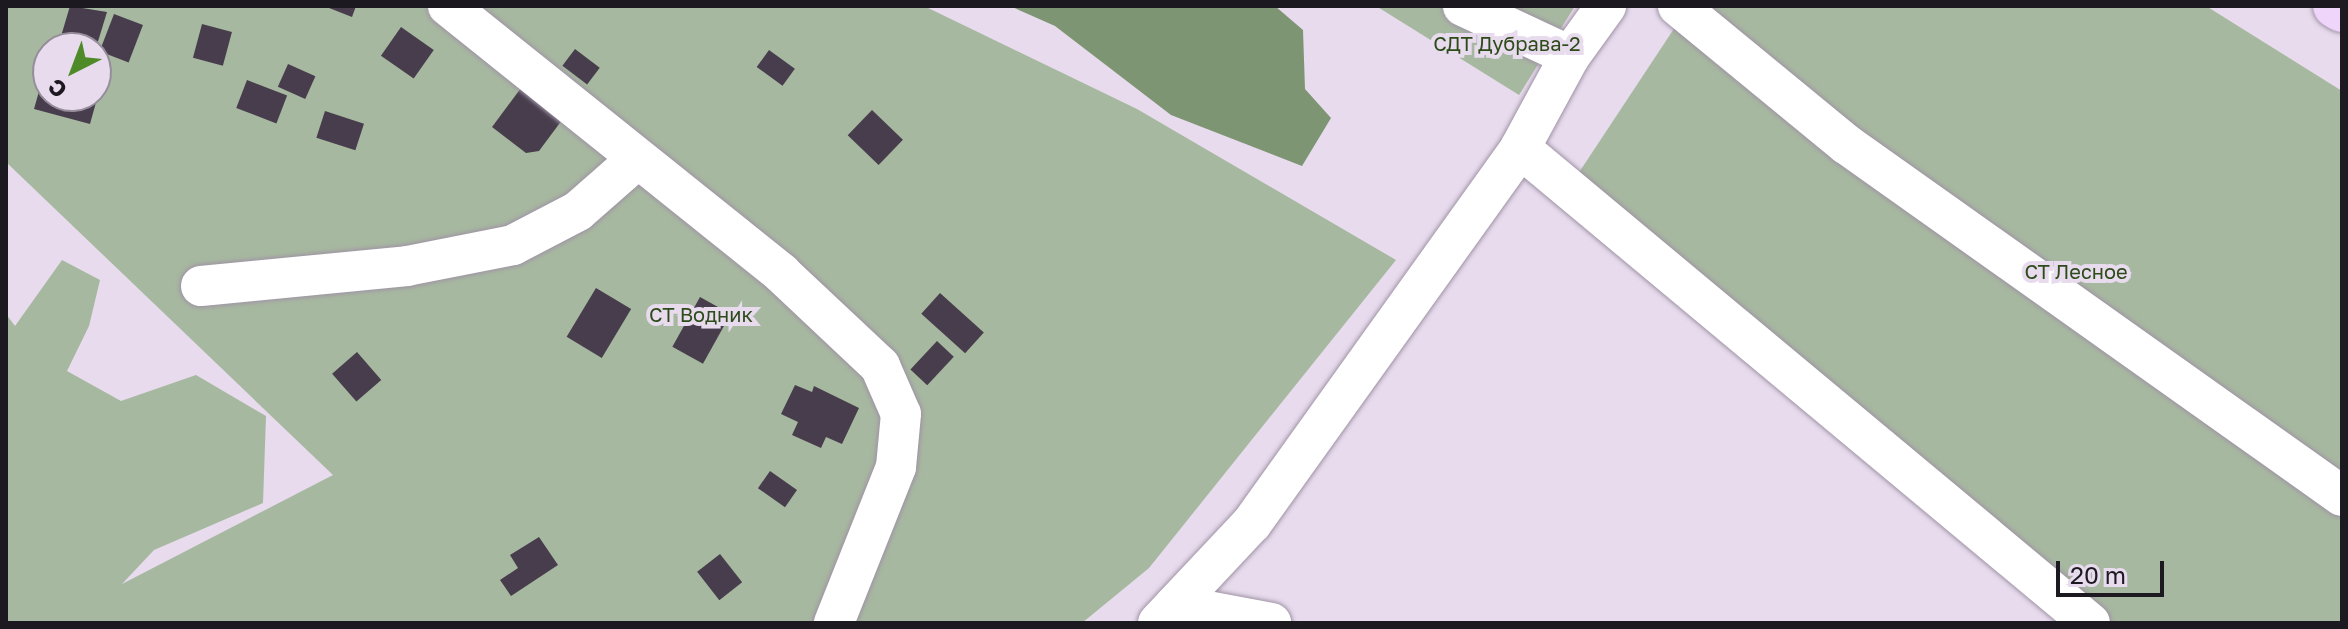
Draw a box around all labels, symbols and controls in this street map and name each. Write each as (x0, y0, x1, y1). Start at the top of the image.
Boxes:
park label: СДТ Дубрава-2 (1433, 31, 1581, 55)
north arrow (32, 32, 112, 112)
text: С (42, 73, 72, 104)
park label: СТ Лесное (2024, 259, 2128, 283)
park label: СТ Водник (649, 302, 753, 326)
scale bar (2060, 545, 2168, 595)
text: 20 m (2070, 560, 2126, 589)

